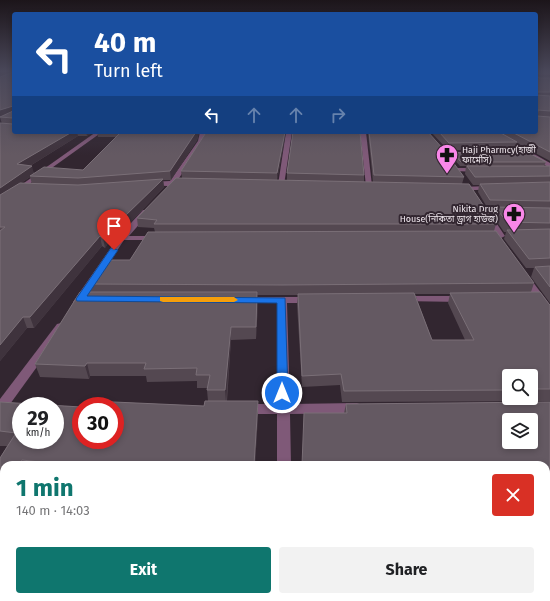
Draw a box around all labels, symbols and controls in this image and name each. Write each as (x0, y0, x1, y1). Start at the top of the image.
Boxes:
text: 40 m (94, 26, 157, 59)
icon: left (28, 28, 80, 80)
text: Turn left (94, 60, 163, 82)
icon: left (201, 104, 223, 126)
icon: ahead (243, 104, 265, 126)
icon: ahead (285, 104, 307, 126)
icon: right (327, 104, 349, 126)
pharmacy icon: Haji Pharmcy(হাজী ফার্মেসি) (434, 142, 460, 175)
place label: Haji Pharmcy(হাজী ফার্মেসি) (461, 144, 536, 165)
pharmacy icon: Nikita Drug House(নিকিতা ড্রাগ হাউজ) (501, 201, 527, 234)
place label: Nikita Drug House(নিকিতা ড্রাগ হাউজ) (400, 204, 498, 225)
pin (97, 209, 131, 250)
icon: arrive (103, 215, 125, 237)
map controls (502, 369, 538, 449)
button: search (502, 369, 538, 405)
position arrow (261, 372, 303, 414)
speed limit sign: 30 (72, 397, 124, 449)
text: 29 (27, 406, 49, 430)
button: layers (502, 413, 538, 449)
text: km/h (26, 427, 50, 439)
text: 1 min (16, 474, 74, 502)
button: close (492, 474, 534, 516)
text: 140 m · 14:03 (16, 503, 90, 518)
button: Exit (16, 547, 271, 593)
button: Share (279, 547, 534, 593)

